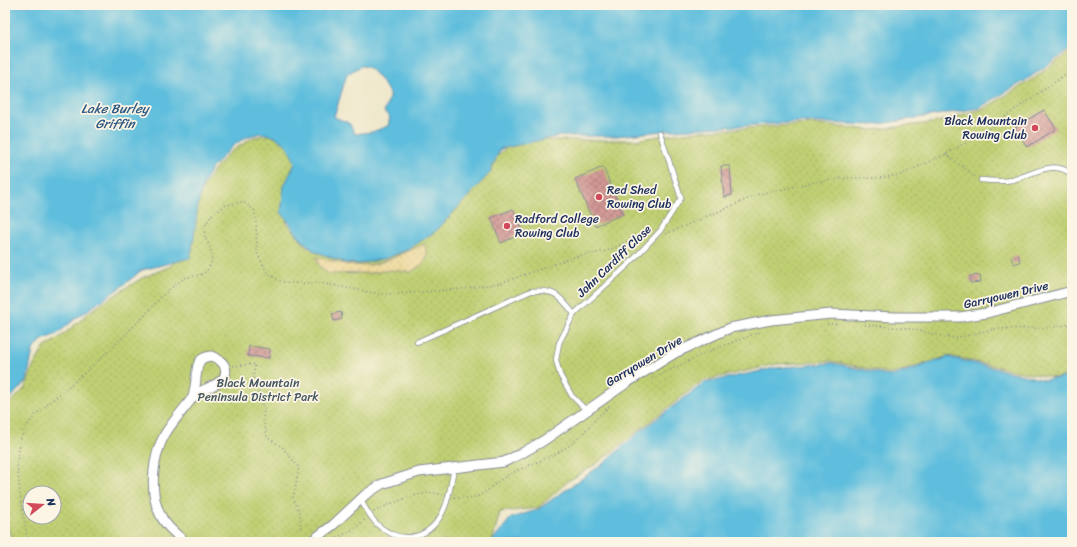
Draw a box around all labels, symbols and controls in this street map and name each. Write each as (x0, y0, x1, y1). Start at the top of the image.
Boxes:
water label: Lake Burley Griffin (81, 97, 151, 135)
place label: Black Mountain Rowing Club (944, 110, 1028, 146)
marker: Black Mountain Rowing Club (1030, 123, 1040, 133)
place label: Red Shed Rowing Club (607, 179, 672, 215)
marker: Red Shed Rowing Club (594, 192, 604, 202)
place label: Radford College Rowing Club (515, 208, 599, 244)
street label: John Cardiff Close (571, 219, 657, 303)
marker: Radford College Rowing Club (502, 221, 512, 231)
street label: Garryowen Drive (961, 275, 1051, 315)
street label: Garryowen Drive (601, 329, 687, 393)
park label: Black Mountain Peninsula District Park (197, 372, 319, 408)
north arrow (22, 485, 62, 525)
text: N (41, 495, 61, 509)

